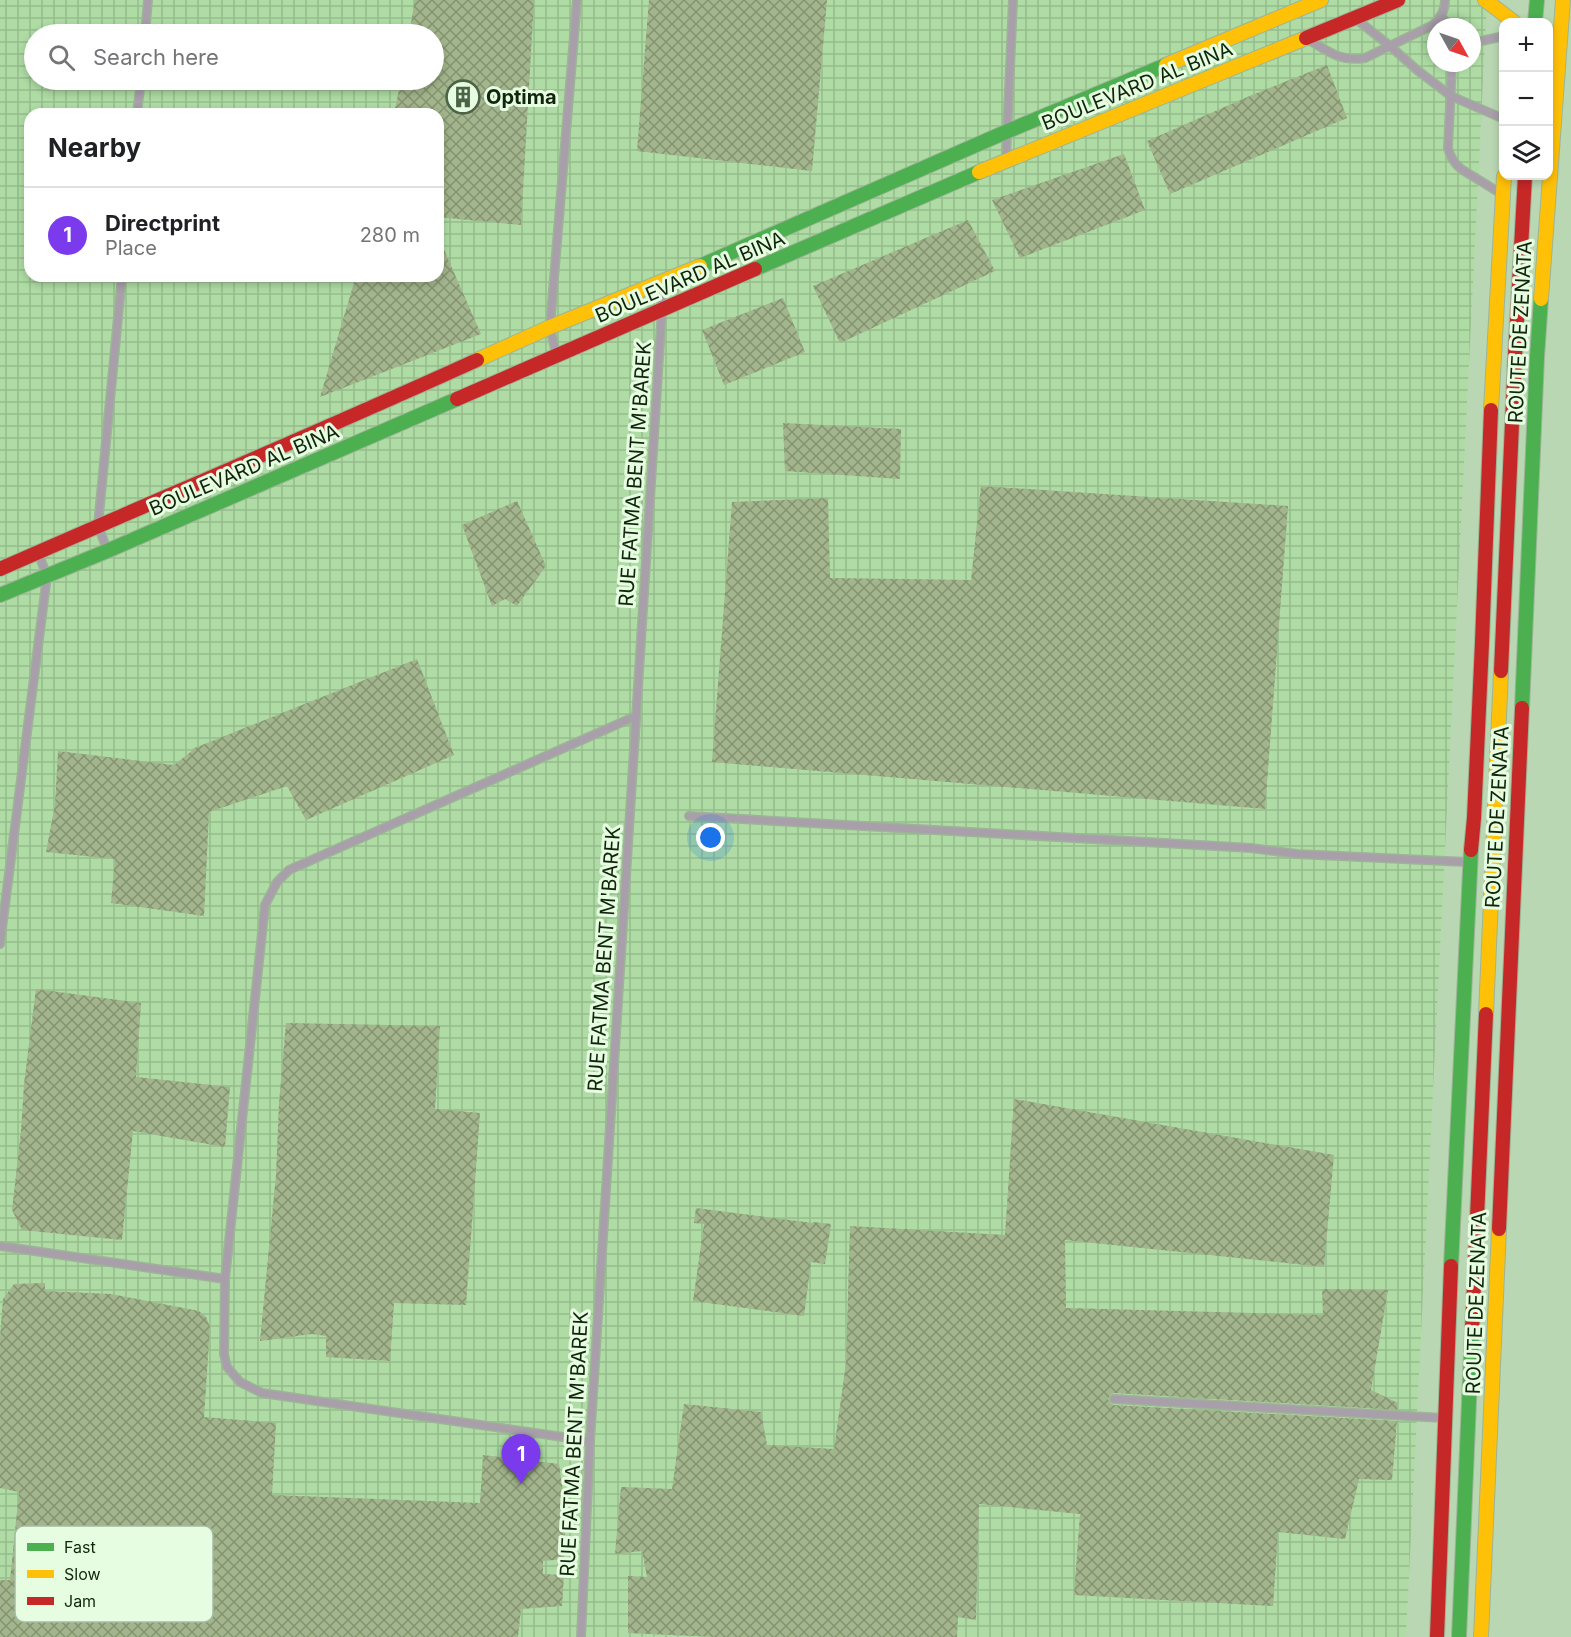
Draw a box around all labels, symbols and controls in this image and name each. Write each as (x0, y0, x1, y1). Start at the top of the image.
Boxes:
north arrow (1427, 18, 1481, 72)
map controls (1499, 18, 1553, 180)
button: + (1499, 18, 1553, 72)
search box (24, 24, 444, 90)
street label: BOULEVARD AL BINA (1038, 37, 1236, 135)
icon: search (45, 41, 78, 74)
text: Search here (93, 44, 219, 70)
button: − (1499, 72, 1553, 126)
building icon: Optima (445, 79, 481, 115)
place label: Optima (486, 85, 557, 109)
button: layers (1499, 126, 1553, 180)
text: Nearby (48, 132, 141, 163)
text: Directprint (105, 210, 220, 236)
text: 1 (63, 223, 72, 247)
text: 280 m (360, 223, 420, 247)
street label: BOULEVARD AL BINA (592, 226, 789, 328)
text: Place (105, 236, 157, 260)
street label: ROUTE DE ZENATA (1503, 240, 1537, 424)
street label: RUE FATMA BENT M'BAREK (614, 341, 656, 607)
street label: BOULEVARD AL BINA (146, 419, 343, 521)
street label: ROUTE DE ZENATA (1480, 725, 1514, 909)
your location (696, 823, 725, 852)
street label: RUE FATMA BENT M'BAREK (583, 826, 625, 1092)
street label: ROUTE DE ZENATA (1461, 1211, 1491, 1395)
street label: RUE FATMA BENT M'BAREK (555, 1311, 593, 1577)
pin: 1 (502, 1434, 540, 1484)
legend (15, 1526, 213, 1622)
text: Fast (64, 1537, 96, 1557)
text: Slow (64, 1564, 101, 1584)
text: Jam (64, 1591, 96, 1611)

